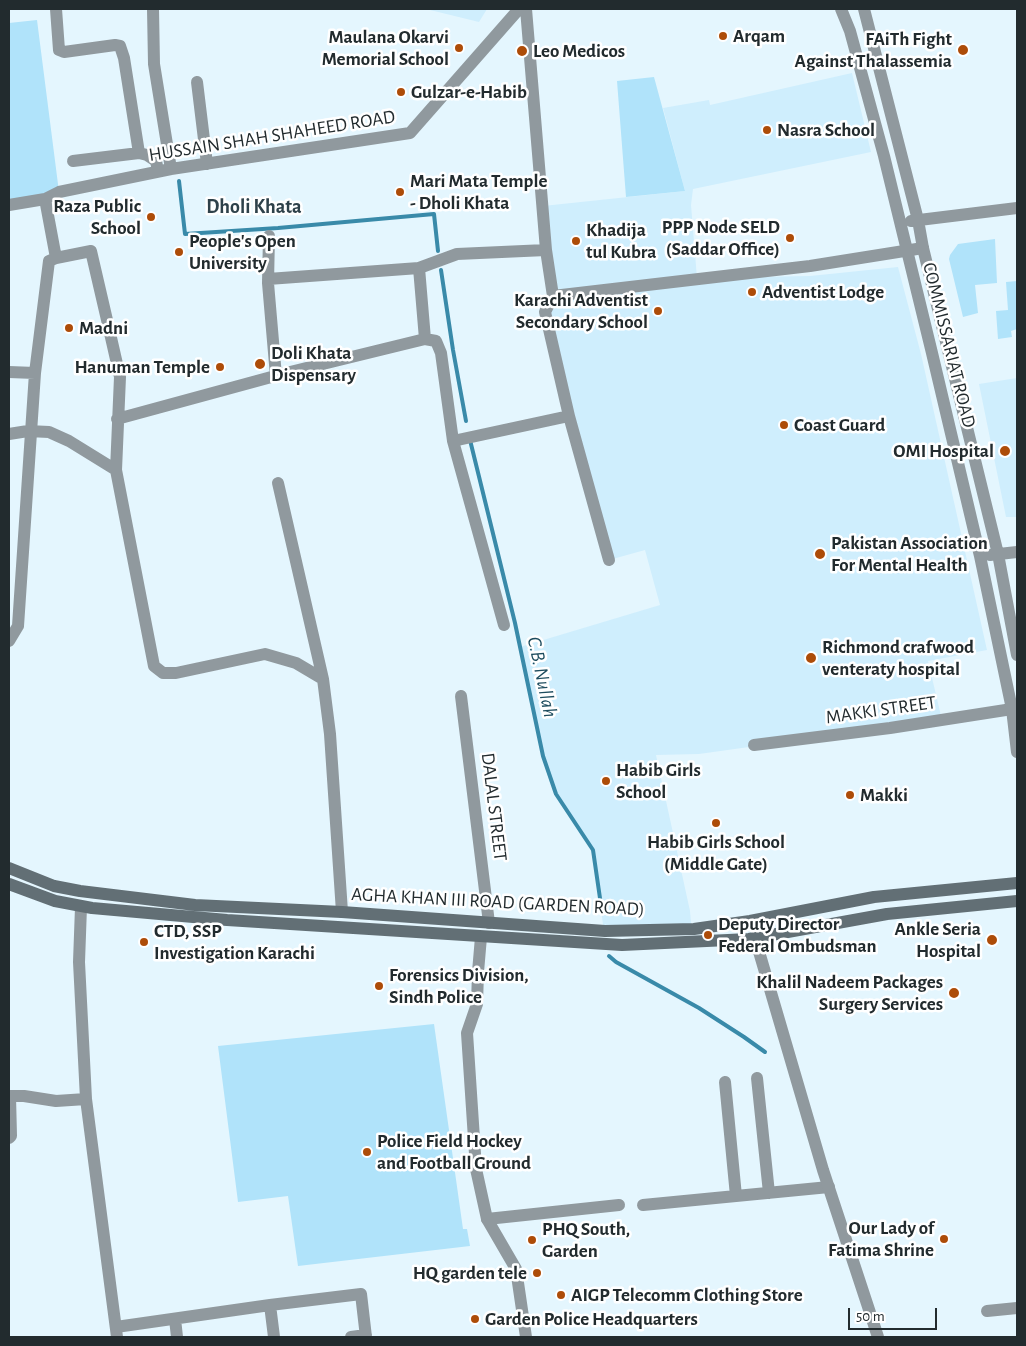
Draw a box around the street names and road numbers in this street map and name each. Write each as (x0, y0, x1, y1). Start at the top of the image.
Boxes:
street label: HUSSAIN SHAH SHAHEED ROAD (147, 105, 397, 167)
street label: COMMISSARIAT ROAD (917, 260, 981, 430)
street label: MAKKI STREET (824, 691, 938, 729)
street label: DALAL STREET (476, 751, 512, 863)
street label: AGHA KHAN III ROAD (GARDEN ROAD) (351, 883, 645, 921)

